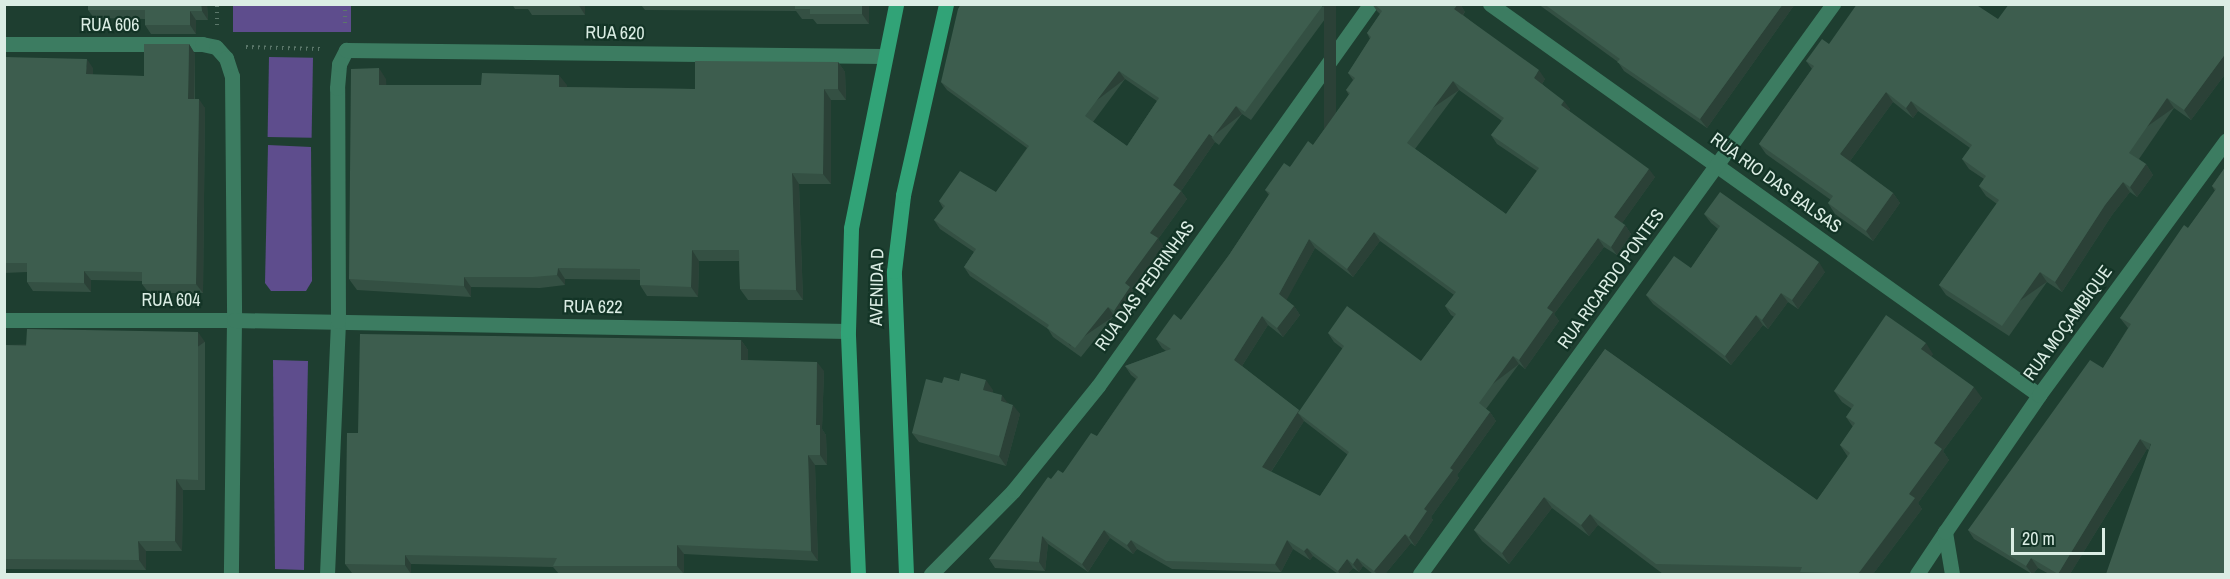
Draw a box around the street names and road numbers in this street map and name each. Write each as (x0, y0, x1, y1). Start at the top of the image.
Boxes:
street label: RUA 606 (80, 14, 140, 36)
street label: RUA 620 (585, 22, 645, 44)
street label: RUA RIO DAS BALSAS (1706, 128, 1846, 238)
street label: RUA RICARDO PONTES (1553, 205, 1669, 353)
street label: RUA DAS PEDRINHAS (1090, 217, 1200, 355)
street label: AVENIDA D (866, 248, 888, 326)
street label: RUA MOÇAMBIQUE (2019, 261, 2117, 385)
street label: RUA 604 (141, 289, 201, 311)
street label: RUA 622 (563, 296, 623, 318)

